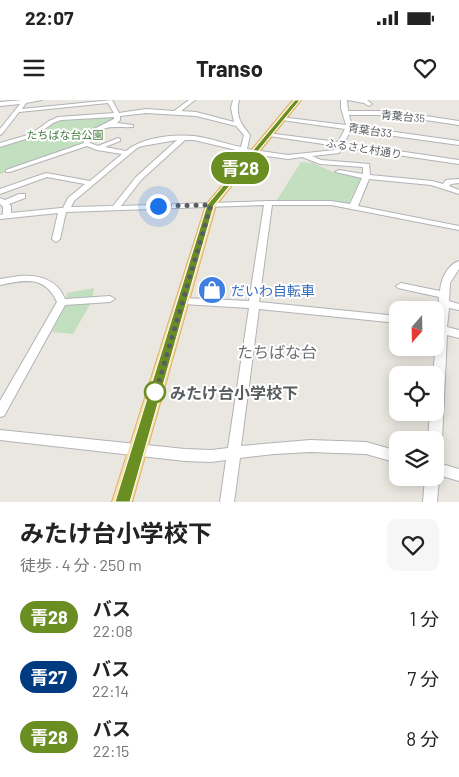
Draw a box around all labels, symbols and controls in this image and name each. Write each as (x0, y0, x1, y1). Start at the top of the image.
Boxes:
text: 22:07 (25, 6, 73, 29)
icon: menu (20, 54, 48, 82)
icon: heart (411, 54, 439, 82)
text: Transo (196, 55, 263, 81)
street label: 青葉台35 (380, 108, 426, 124)
street label: 青葉台33 (347, 120, 393, 140)
park label: たちばな台公園 (27, 128, 104, 141)
street label: ふるさと村通り (325, 136, 403, 160)
line badge: 青28 (211, 152, 269, 184)
text: 青28 (221, 157, 259, 179)
your location (146, 194, 171, 219)
shop icon: だいわ自転車 (197, 275, 227, 305)
place label: だいわ自転車 (231, 282, 315, 299)
north arrow (389, 301, 444, 356)
map controls (389, 301, 444, 486)
district label: たちばな台 (237, 342, 317, 361)
button: locate (389, 366, 444, 421)
marker: みたけ台小学校下 (144, 381, 166, 403)
place label: みたけ台小学校下 (170, 383, 298, 402)
button: layers (389, 431, 444, 486)
text: みたけ台小学校下 (20, 518, 212, 547)
button: heart (387, 519, 439, 571)
text: 徒歩 · 4 分 · 250 m (20, 555, 142, 574)
text: バス (93, 597, 131, 620)
text: 青28 (30, 606, 68, 628)
text: 1 分 (410, 607, 439, 630)
text: 22:08 (93, 621, 133, 640)
text: バス (92, 657, 130, 680)
text: 青27 (30, 666, 67, 688)
text: 7 分 (407, 667, 439, 690)
text: 22:14 (92, 681, 129, 700)
text: バス (93, 717, 131, 740)
text: 青28 (30, 726, 68, 748)
text: 8 分 (406, 727, 439, 750)
text: 22:15 (93, 741, 129, 760)

